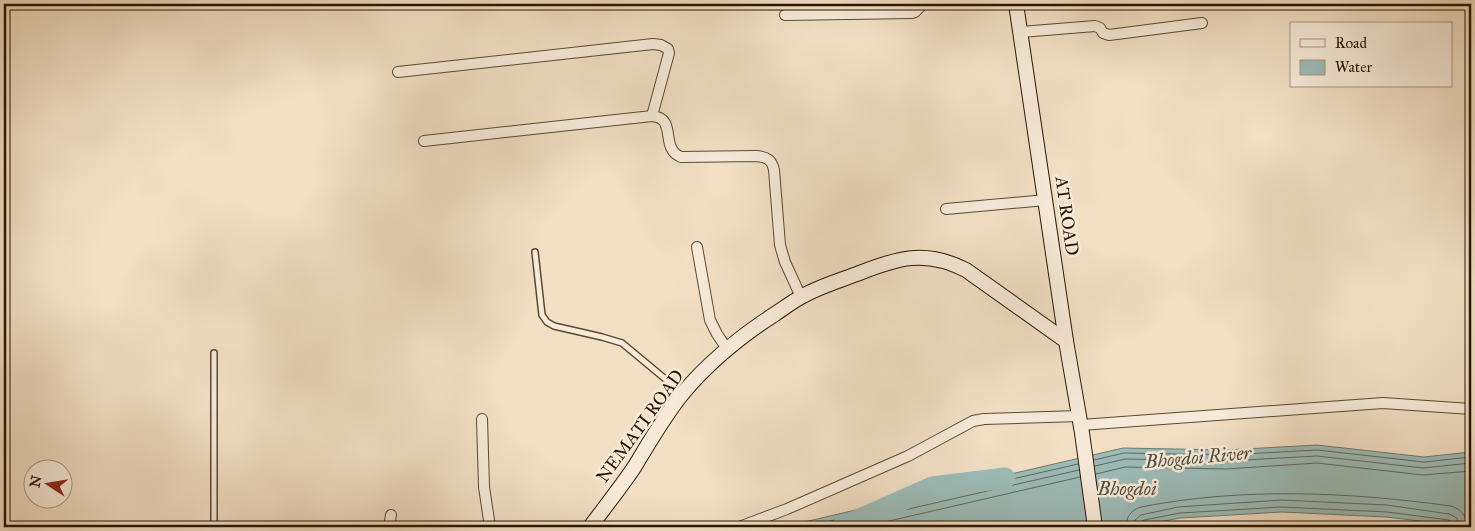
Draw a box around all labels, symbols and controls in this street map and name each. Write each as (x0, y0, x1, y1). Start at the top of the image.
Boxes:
legend (1290, 22, 1452, 88)
text: Road (1335, 34, 1367, 52)
text: Water (1335, 58, 1372, 76)
street label: AT ROAD (1050, 174, 1083, 257)
street label: NEMATI ROAD (592, 365, 688, 487)
water label: Bhogdoi River (1143, 441, 1253, 473)
north arrow (22, 458, 72, 508)
text: N (26, 474, 45, 489)
water label: Bhogdoi (1096, 477, 1157, 500)

